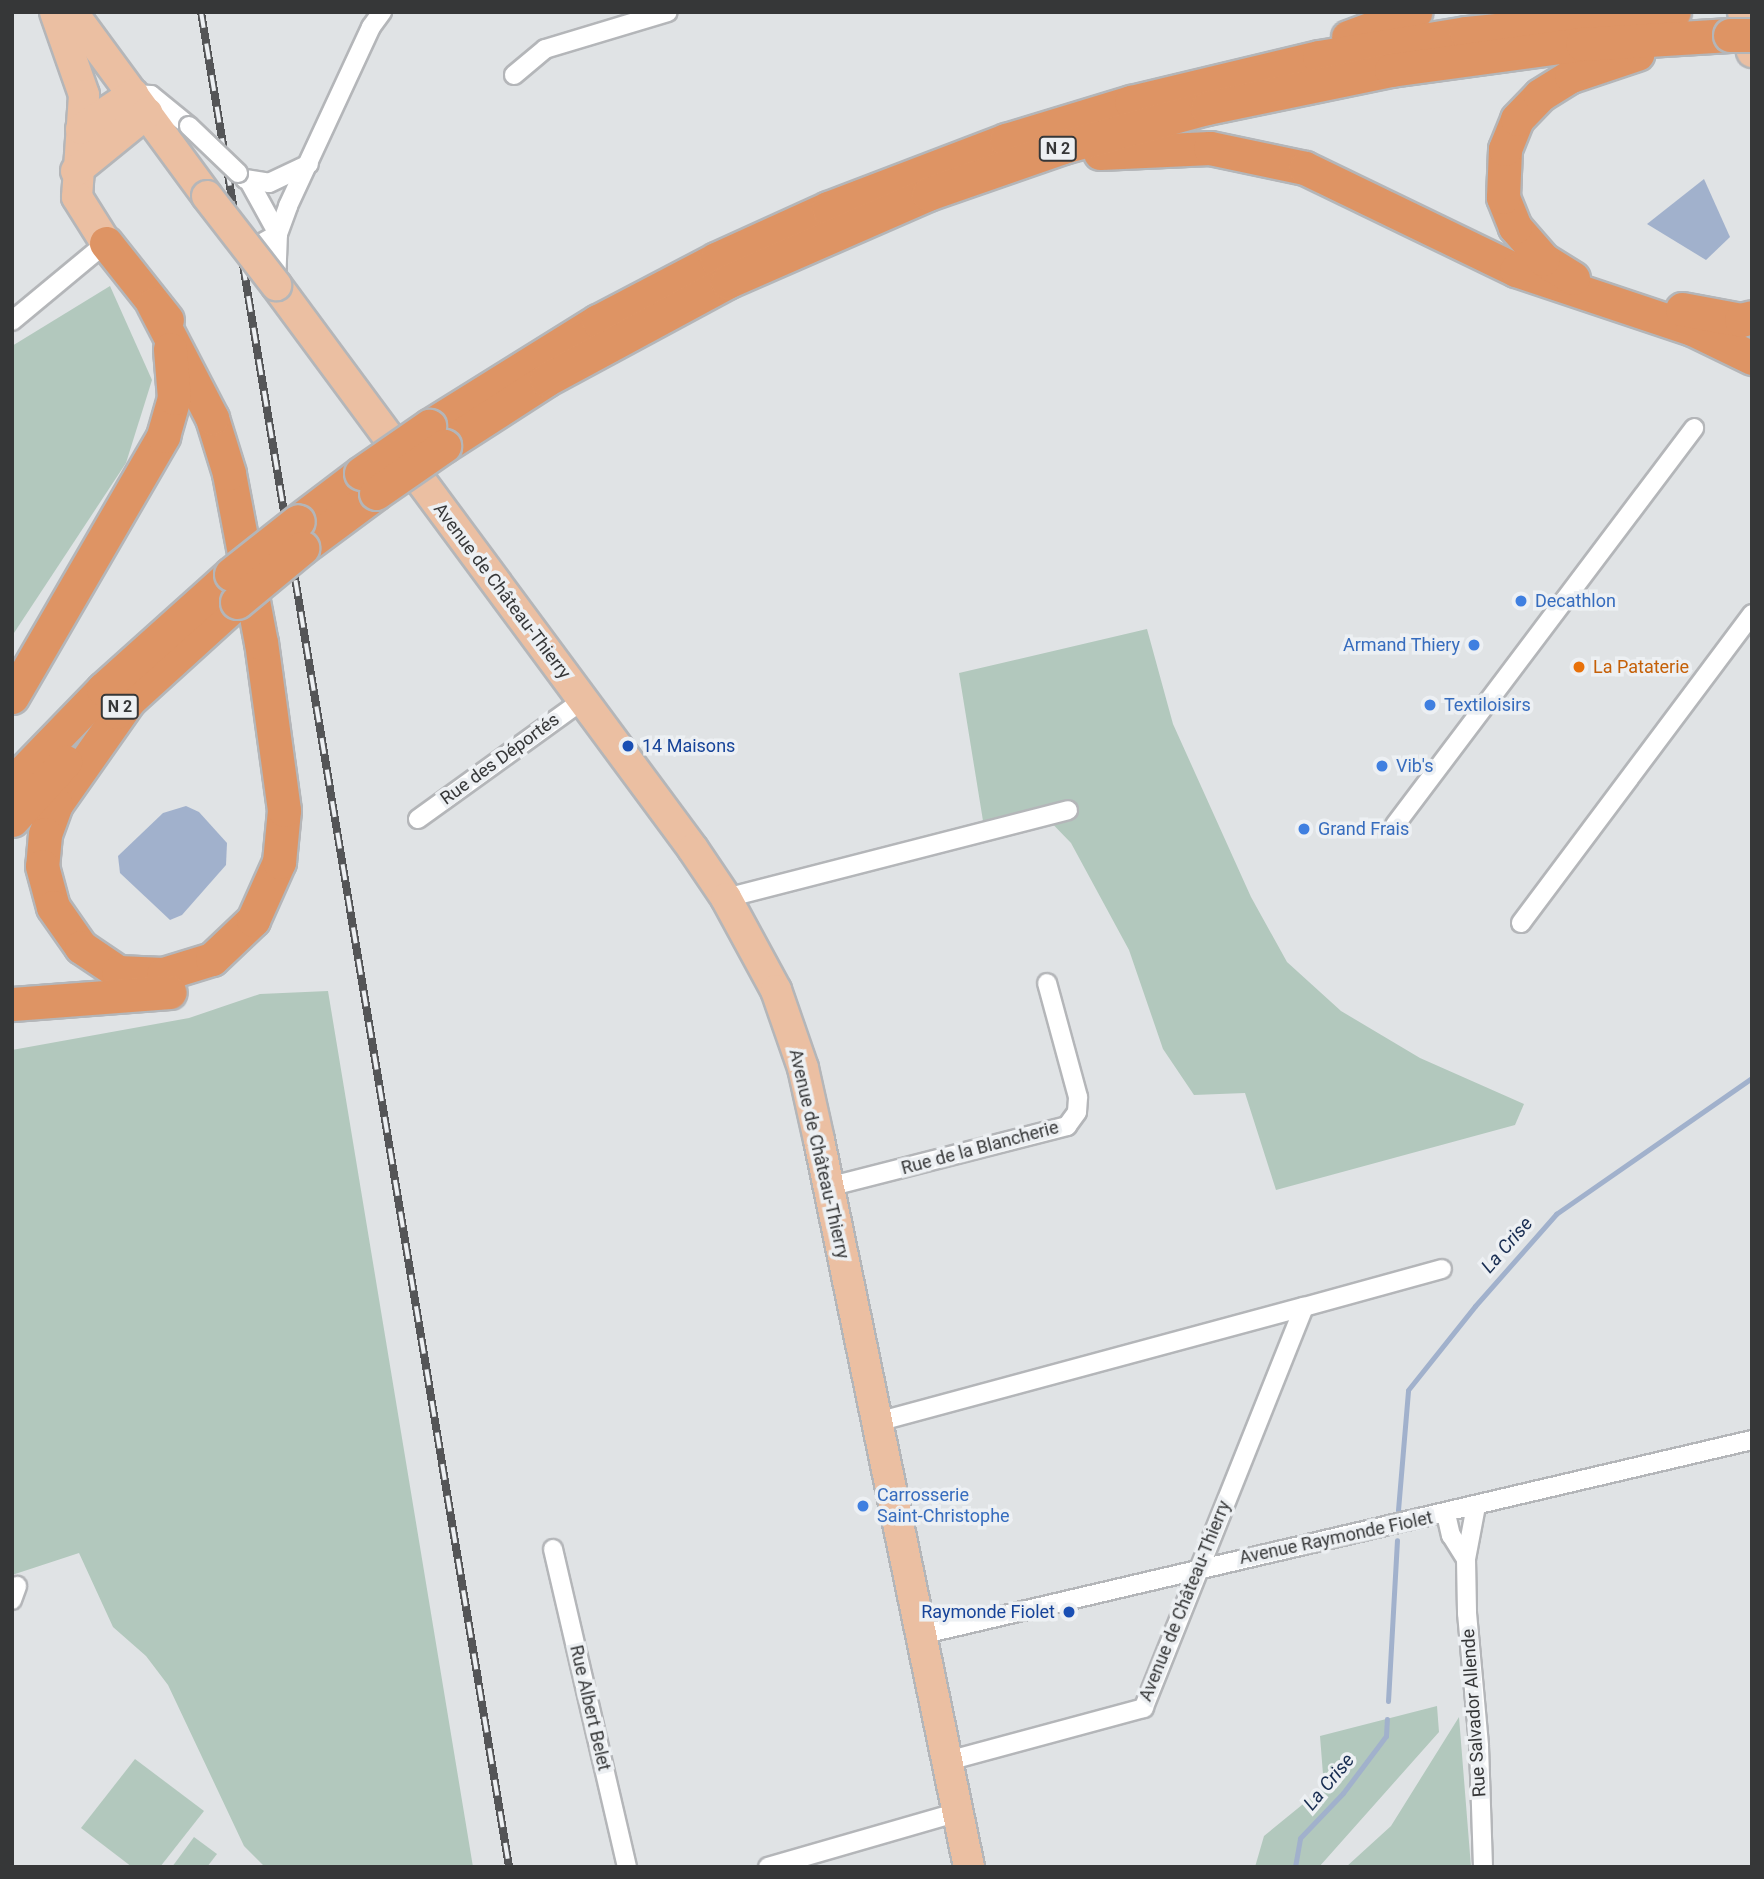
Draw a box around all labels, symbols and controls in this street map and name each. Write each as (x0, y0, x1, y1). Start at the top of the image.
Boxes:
road number: N 2 (1039, 136, 1077, 162)
street label: Avenue de Château-Thierry (429, 499, 575, 683)
place label: Decathlon (1535, 590, 1616, 612)
marker: Decathlon (1513, 593, 1529, 609)
place label: Armand Thiery (1343, 634, 1460, 656)
marker: Armand Thiery (1466, 637, 1482, 653)
place label: La Pataterie (1593, 656, 1689, 678)
marker: La Pataterie (1571, 659, 1587, 675)
road number: N 2 (101, 694, 139, 720)
place label: Textiloisirs (1444, 694, 1531, 716)
marker: Textiloisirs (1422, 697, 1438, 713)
street label: Rue des Déportés (436, 709, 564, 809)
place label: 14 Maisons (642, 735, 735, 757)
marker: 14 Maisons (620, 738, 636, 754)
place label: Vib's (1396, 755, 1433, 777)
marker: Vib's (1374, 758, 1390, 774)
place label: Grand Frais (1318, 818, 1409, 840)
marker: Grand Frais (1296, 821, 1312, 837)
street label: Avenue de Château-Thierry (784, 1047, 854, 1261)
street label: Rue de la Blancherie (899, 1117, 1061, 1179)
water label: La Crise (1477, 1212, 1537, 1278)
place label: Carrosserie Saint-Christophe (877, 1485, 1010, 1528)
marker: Carrosserie Saint-Christophe (855, 1498, 871, 1514)
street label: Avenue de Château-Thierry (1135, 1498, 1235, 1704)
street label: Avenue Raymonde Fiolet (1237, 1507, 1435, 1569)
place label: Raymonde Fiolet (921, 1601, 1055, 1623)
marker: Raymonde Fiolet (1061, 1604, 1077, 1620)
street label: Rue Salvador Allende (1457, 1628, 1491, 1798)
street label: Rue Albert Belet (565, 1643, 615, 1773)
water label: La Crise (1299, 1749, 1359, 1815)

